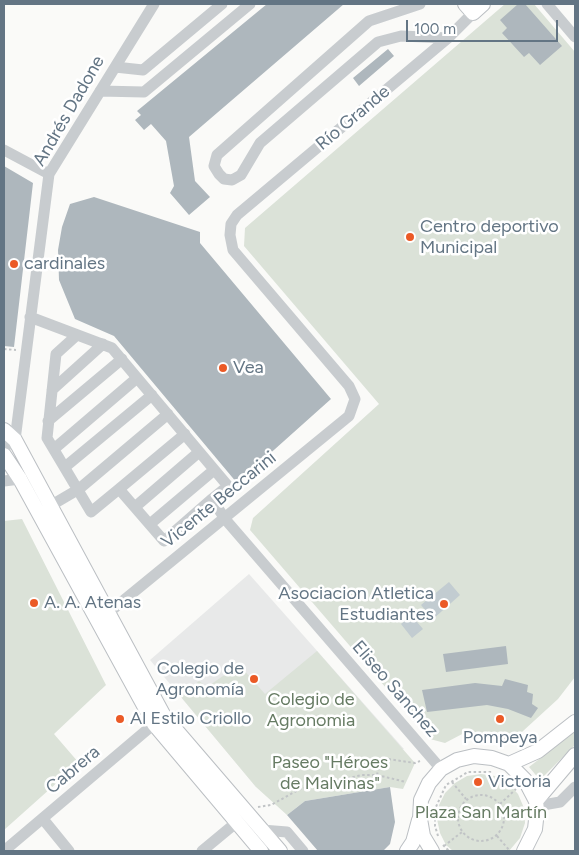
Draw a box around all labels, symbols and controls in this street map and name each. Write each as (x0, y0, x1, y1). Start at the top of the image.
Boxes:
scale bar (409, 10, 562, 42)
text: 100 m (414, 20, 456, 38)
street label: Andrés Dadone (29, 52, 109, 170)
street label: Río Grande (312, 81, 394, 155)
place label: Centro deportivo Municipal (420, 216, 559, 258)
marker: Centro deportivo Municipal (404, 231, 416, 243)
place label: cardinales (24, 253, 105, 275)
marker: cardinales (8, 258, 20, 270)
place label: Vea (233, 357, 264, 379)
marker: Vea (217, 362, 229, 374)
street label: Vicente Beccarini (157, 447, 281, 553)
place label: Asociacion Atletica Estudiantes (278, 583, 434, 626)
place label: A. A. Atenas (44, 592, 141, 614)
marker: A. A. Atenas (28, 597, 40, 609)
marker: Asociacion Atletica Estudiantes (438, 598, 450, 610)
street label: Eliseo Sanchez (347, 636, 443, 742)
place label: Colegio de Agronomía (156, 658, 244, 701)
marker: Colegio de Agronomía (248, 673, 260, 685)
park label: Colegio de Agronomia (267, 689, 355, 732)
place label: Al Estilo Criollo (130, 708, 251, 730)
marker: Al Estilo Criollo (114, 713, 126, 725)
marker: Pompeya (494, 713, 506, 725)
place label: Pompeya (463, 727, 537, 749)
street label: Cabrera (42, 741, 104, 799)
park label: Paseo "Héroes de Malvinas" (272, 752, 388, 794)
place label: Victoria (488, 771, 551, 793)
marker: Victoria (472, 776, 484, 788)
park label: Plaza San Martín (415, 802, 547, 824)

